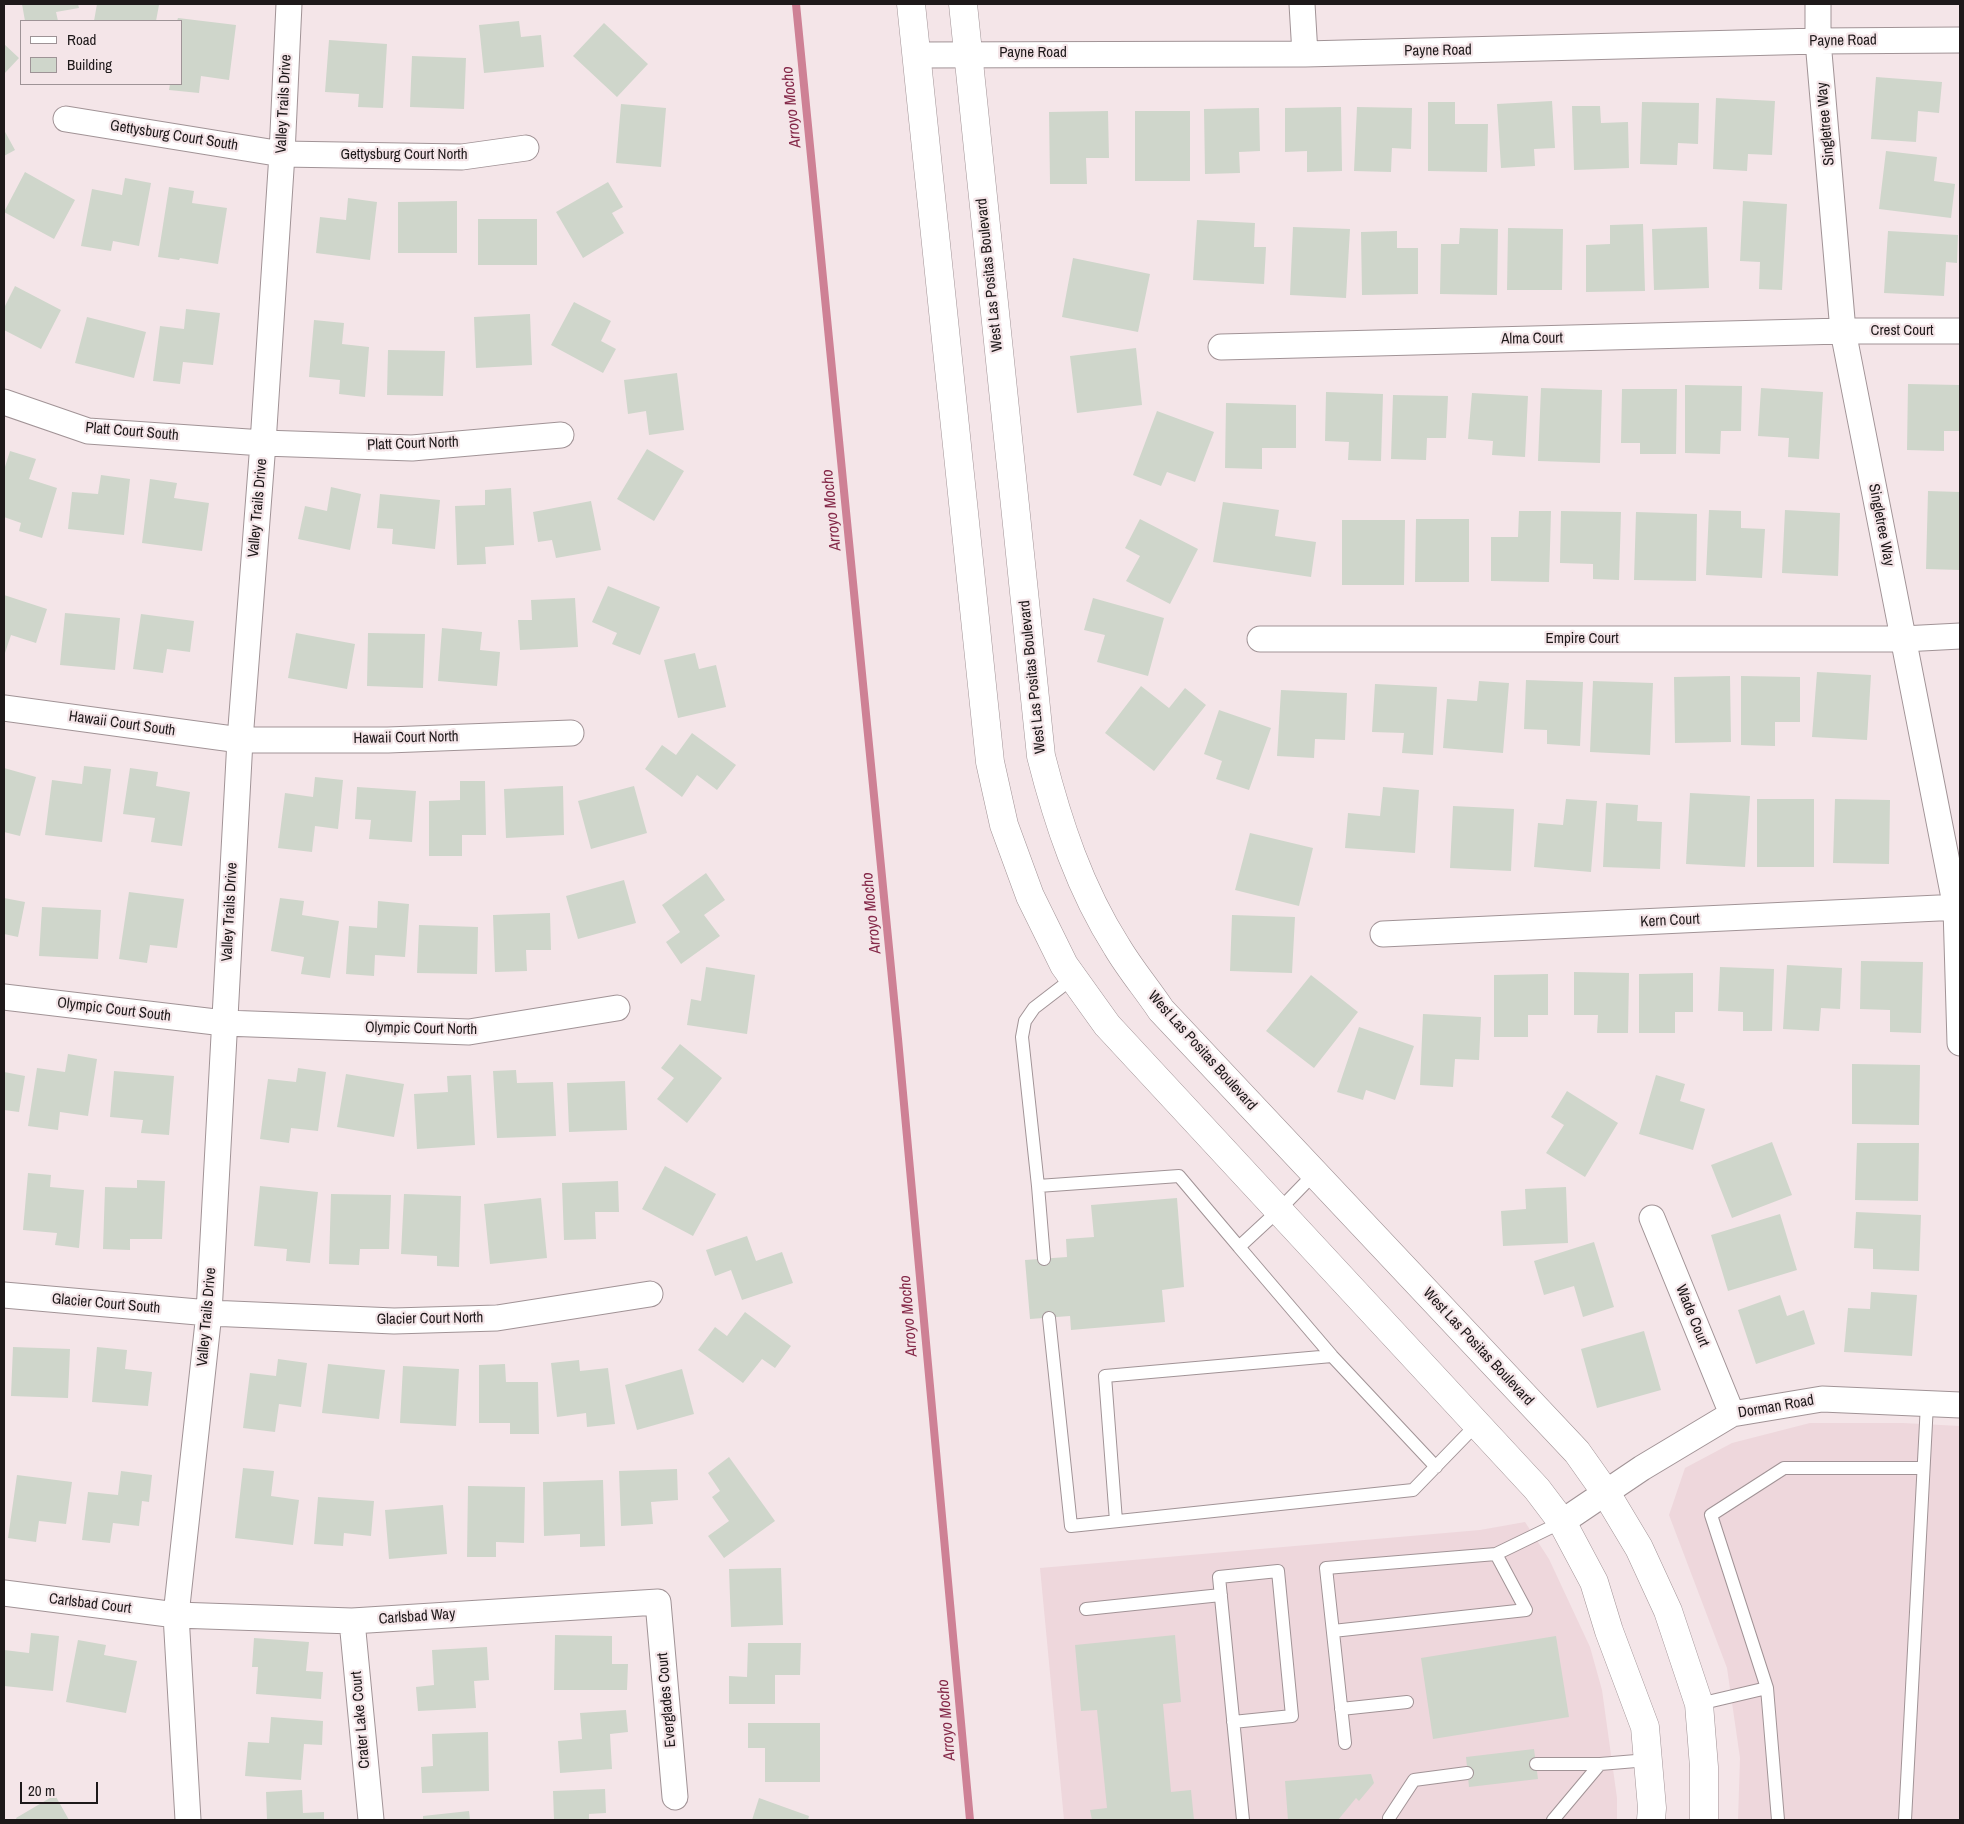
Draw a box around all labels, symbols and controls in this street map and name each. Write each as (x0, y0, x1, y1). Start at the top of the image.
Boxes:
legend (20, 20, 182, 85)
text: Road (67, 29, 96, 50)
street label: Payne Road (1809, 31, 1877, 51)
street label: Payne Road (1404, 41, 1472, 61)
street label: Payne Road (999, 44, 1067, 62)
text: Building (67, 54, 112, 75)
street label: Valley Trails Drive (272, 54, 296, 154)
water label: Arroyo Mocho (778, 65, 806, 149)
street label: Singletree Way (1813, 82, 1839, 166)
street label: Gettysburg Court South (109, 117, 239, 155)
street label: Gettysburg Court North (340, 146, 468, 164)
street label: West Las Positas Boulevard (973, 197, 1007, 353)
street label: Crest Court (1871, 322, 1933, 340)
street label: Alma Court (1501, 329, 1563, 349)
street label: Platt Court South (85, 419, 179, 445)
street label: Platt Court North (367, 433, 459, 455)
street label: Valley Trails Drive (245, 458, 271, 558)
water label: Arroyo Mocho (818, 468, 846, 552)
street label: Singletree Way (1864, 482, 1898, 568)
street label: West Las Positas Boulevard (1016, 599, 1050, 755)
street label: Empire Court (1545, 630, 1619, 648)
street label: Hawaii Court South (68, 708, 176, 740)
street label: Hawaii Court North (353, 728, 459, 748)
street label: Valley Trails Drive (218, 862, 242, 962)
water label: Arroyo Mocho (858, 871, 886, 955)
street label: Kern Court (1640, 910, 1700, 932)
street label: West Las Positas Boulevard (1144, 988, 1260, 1114)
street label: Olympic Court South (56, 994, 172, 1026)
street label: Olympic Court North (365, 1019, 477, 1039)
street label: Valley Trails Drive (194, 1267, 220, 1367)
water label: Arroyo Mocho (896, 1274, 922, 1358)
street label: Wade Court (1671, 1282, 1713, 1350)
street label: West Las Positas Boulevard (1419, 1284, 1537, 1410)
street label: Glacier Court South (51, 1290, 161, 1318)
street label: Glacier Court North (377, 1309, 483, 1329)
street label: Dorman Road (1737, 1391, 1815, 1423)
street label: Carlsbad Court (48, 1590, 132, 1618)
street label: Carlsbad Way (378, 1605, 456, 1629)
street label: Everglades Court (654, 1652, 680, 1748)
street label: Crater Lake Court (348, 1671, 374, 1769)
water label: Arroyo Mocho (934, 1678, 960, 1762)
scale bar (22, 1772, 100, 1804)
text: 20 m (28, 1780, 55, 1801)

